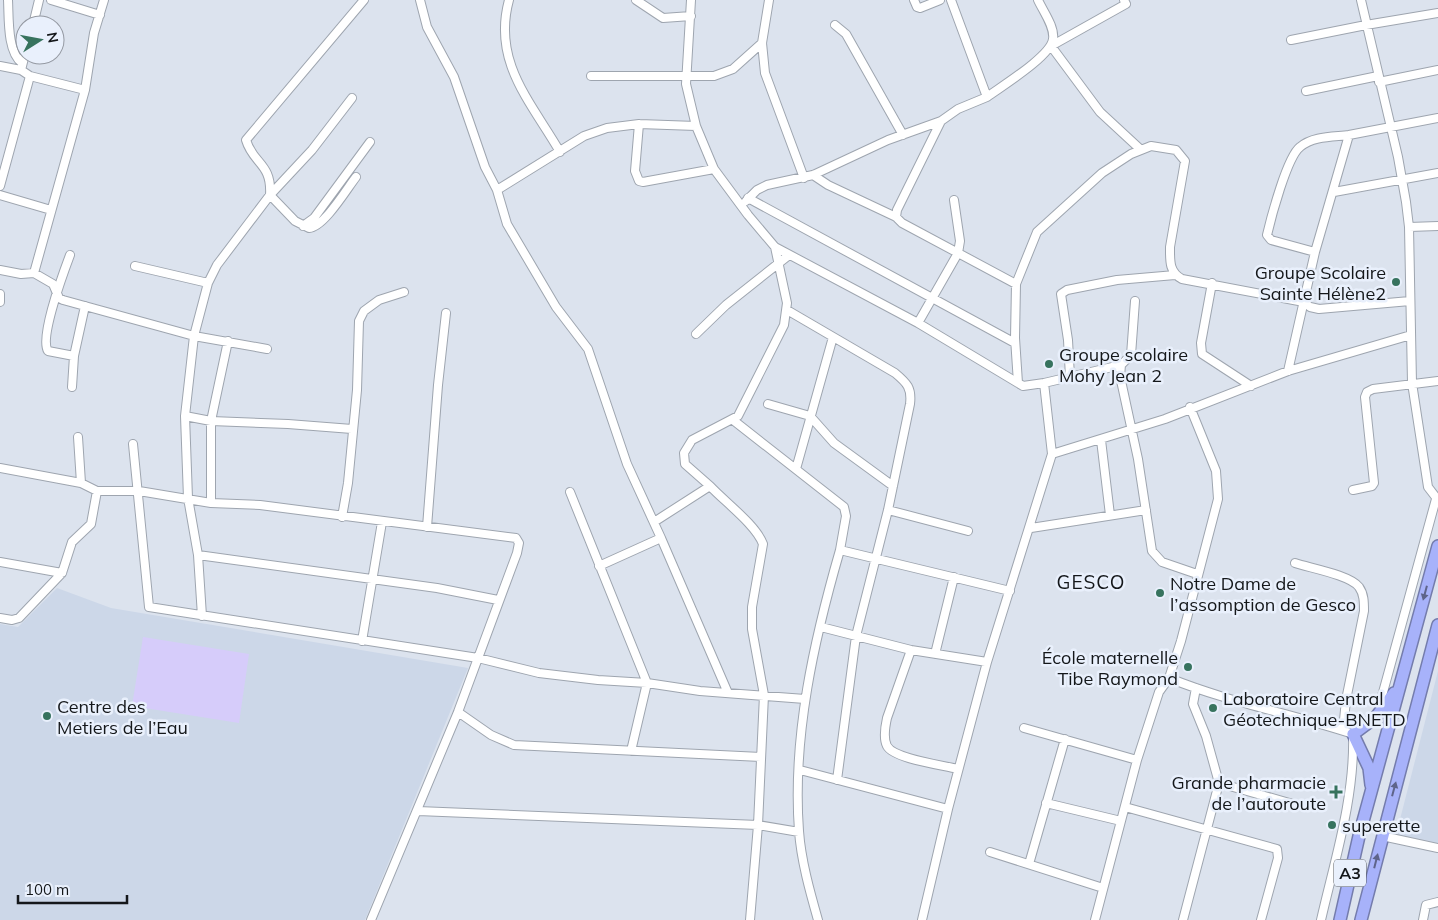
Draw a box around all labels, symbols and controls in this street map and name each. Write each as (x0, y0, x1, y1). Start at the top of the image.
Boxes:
north arrow (15, 15, 65, 65)
text: N (43, 31, 63, 44)
place label: Groupe Scolaire Sainte Hélène2 (1255, 261, 1386, 305)
marker: Groupe Scolaire Sainte Hélène2 (1390, 276, 1402, 288)
place label: Groupe scolaire Mohy Jean 2 (1059, 343, 1188, 387)
marker: Groupe scolaire Mohy Jean 2 (1043, 358, 1055, 370)
district label: GESCO (1057, 570, 1125, 594)
place label: Notre Dame de l’assomption de Gesco (1170, 572, 1356, 616)
one-way arrow (1421, 585, 1429, 600)
marker: Notre Dame de l’assomption de Gesco (1154, 587, 1166, 599)
place label: École maternelle Tibe Raymond (1042, 646, 1178, 690)
marker: École maternelle Tibe Raymond (1182, 661, 1194, 673)
place label: Laboratoire Central Géotechnique-BNETD (1223, 687, 1406, 731)
place label: Centre des Metiers de l’Eau (57, 695, 188, 739)
marker: Laboratoire Central Géotechnique-BNETD (1207, 702, 1219, 714)
marker: Centre des Metiers de l’Eau (41, 710, 53, 722)
place label: Grande pharmacie de l’autoroute (1171, 771, 1326, 815)
one-way arrow (1390, 781, 1398, 797)
marker: Grande pharmacie de l’autoroute (1330, 786, 1342, 798)
place label: superette (1342, 814, 1420, 837)
marker: superette (1326, 819, 1338, 831)
one-way arrow (1372, 854, 1380, 869)
road number: A3 (1334, 860, 1366, 886)
scale bar (18, 872, 126, 904)
text: 100 m (25, 880, 69, 899)

